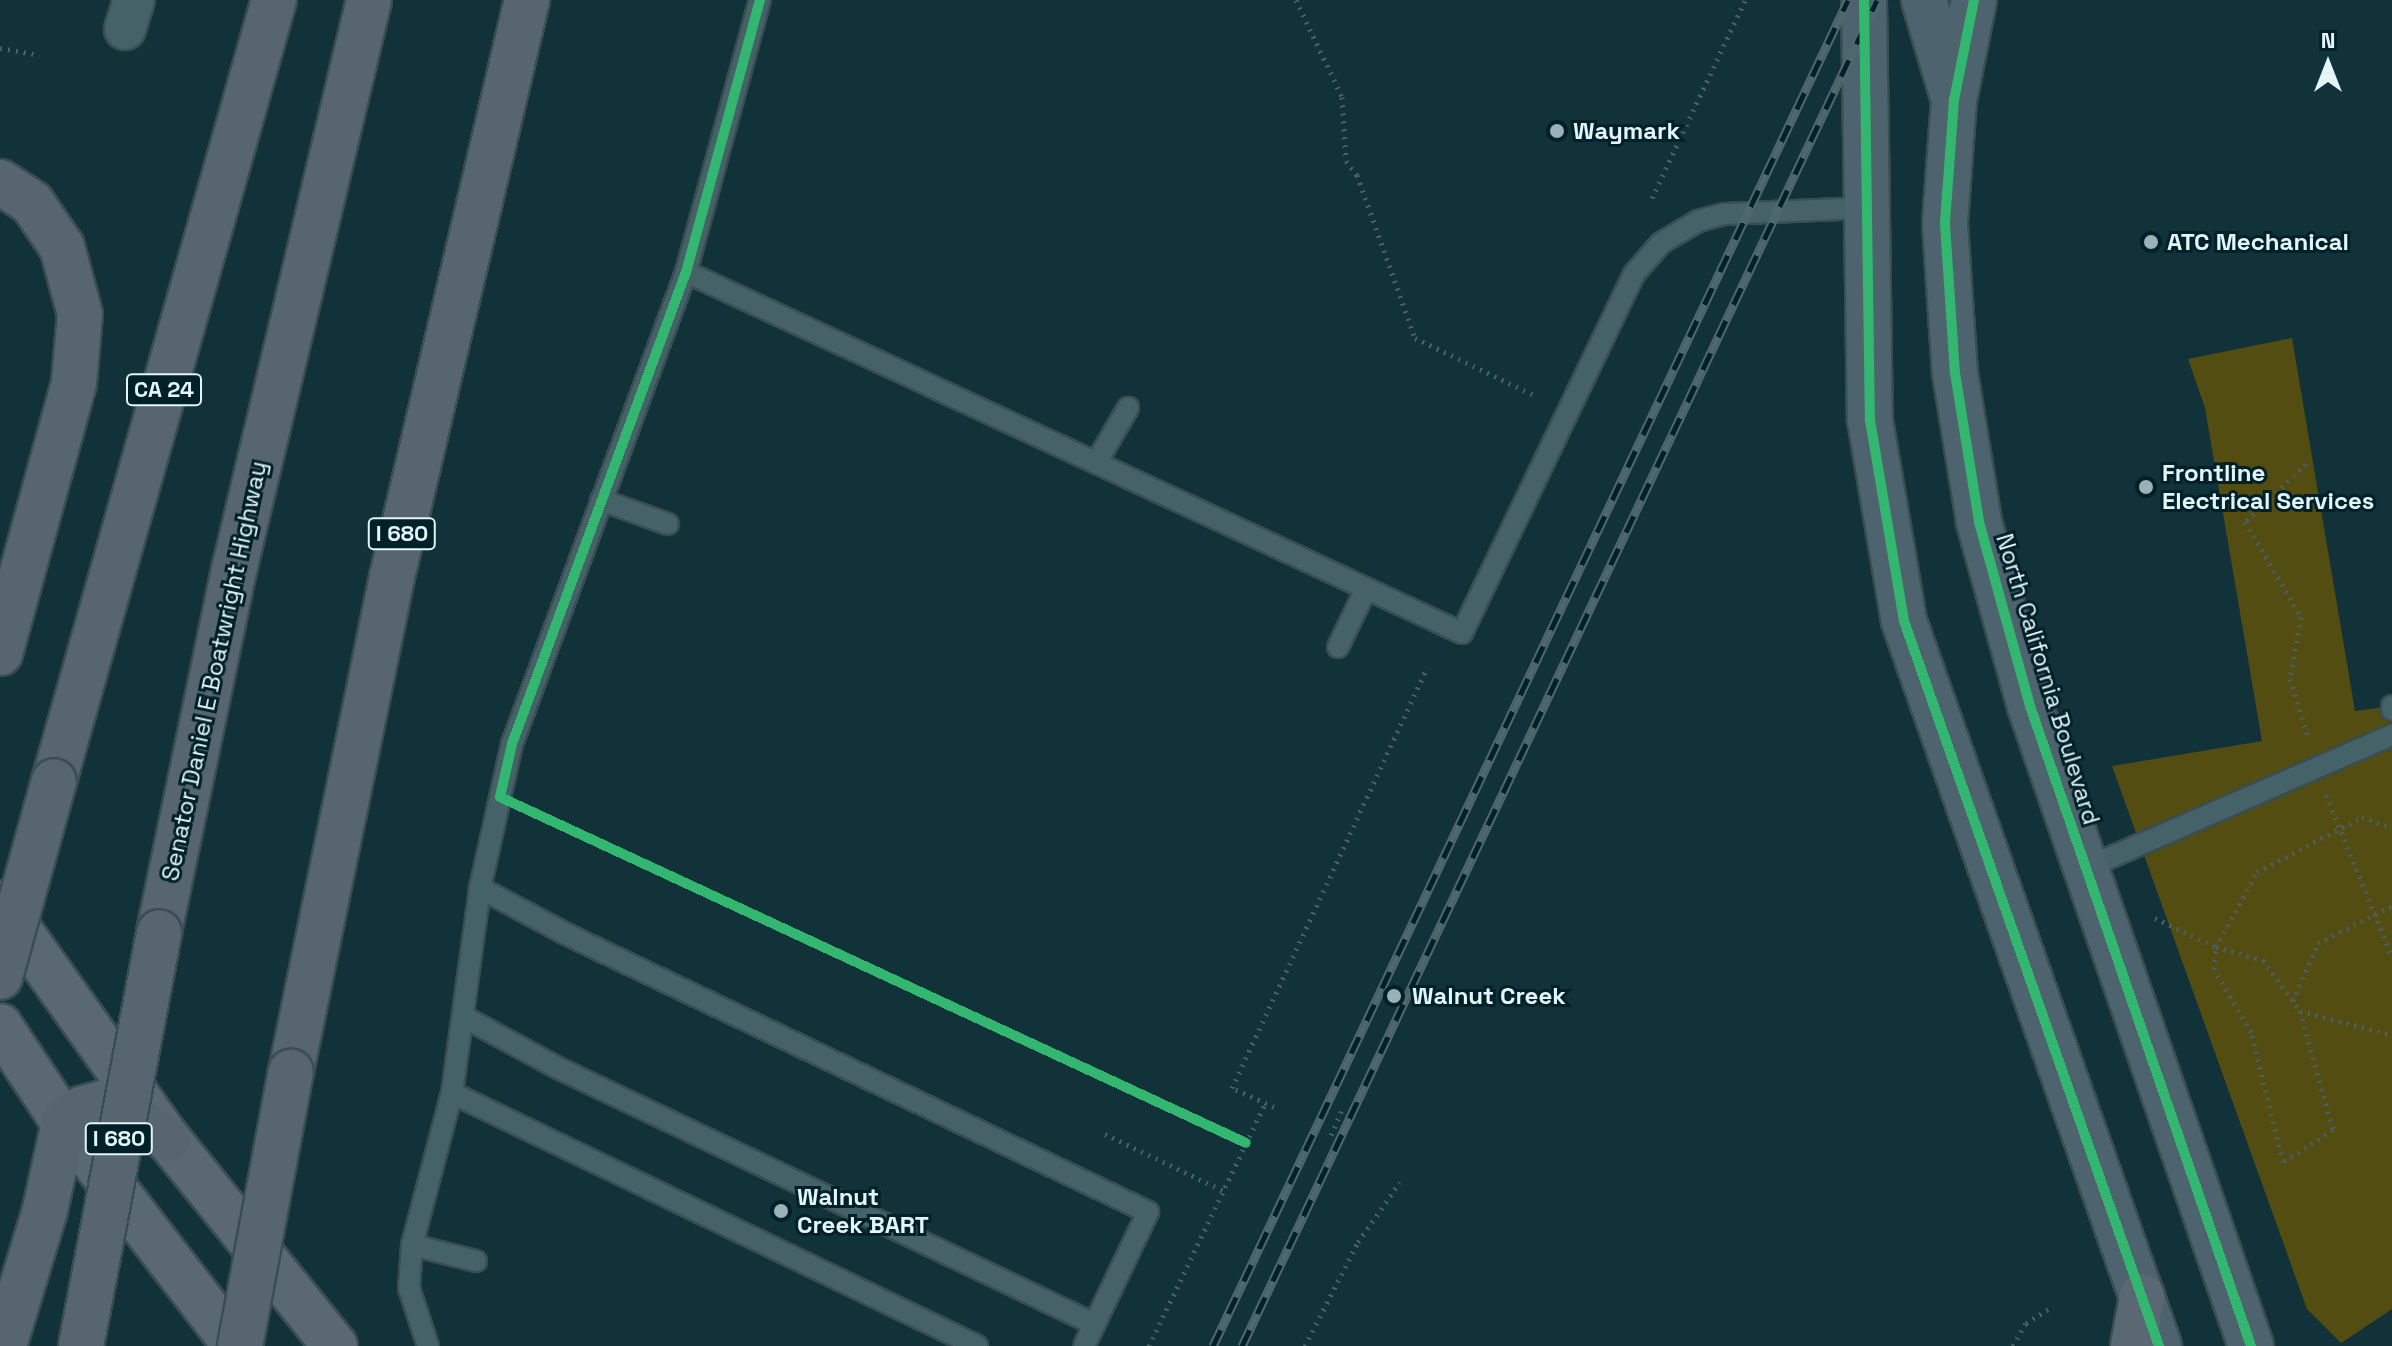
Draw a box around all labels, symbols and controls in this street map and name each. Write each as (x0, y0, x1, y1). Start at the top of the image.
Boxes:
north arrow (2288, 24, 2368, 104)
text: N (2321, 26, 2335, 54)
place label: Waymark (1573, 117, 1680, 145)
marker: Waymark (1548, 122, 1566, 140)
place label: ATC Mechanical (2167, 228, 2349, 256)
marker: ATC Mechanical (2142, 233, 2160, 251)
road number: CA 24 (124, 372, 204, 408)
street label: Senator Daniel E Boatwright Highway (155, 459, 273, 883)
place label: Frontline Electrical Services (2162, 459, 2374, 515)
marker: Frontline Electrical Services (2137, 478, 2155, 496)
road number: I 680 (366, 516, 438, 552)
street label: North California Boulevard (1990, 530, 2106, 828)
place label: Walnut Creek (1412, 982, 1566, 1010)
marker: Walnut Creek (1383, 985, 1405, 1007)
road number: I 680 (83, 1121, 155, 1157)
place label: Walnut Creek BART (797, 1183, 929, 1239)
marker: Walnut Creek BART (772, 1202, 790, 1220)

